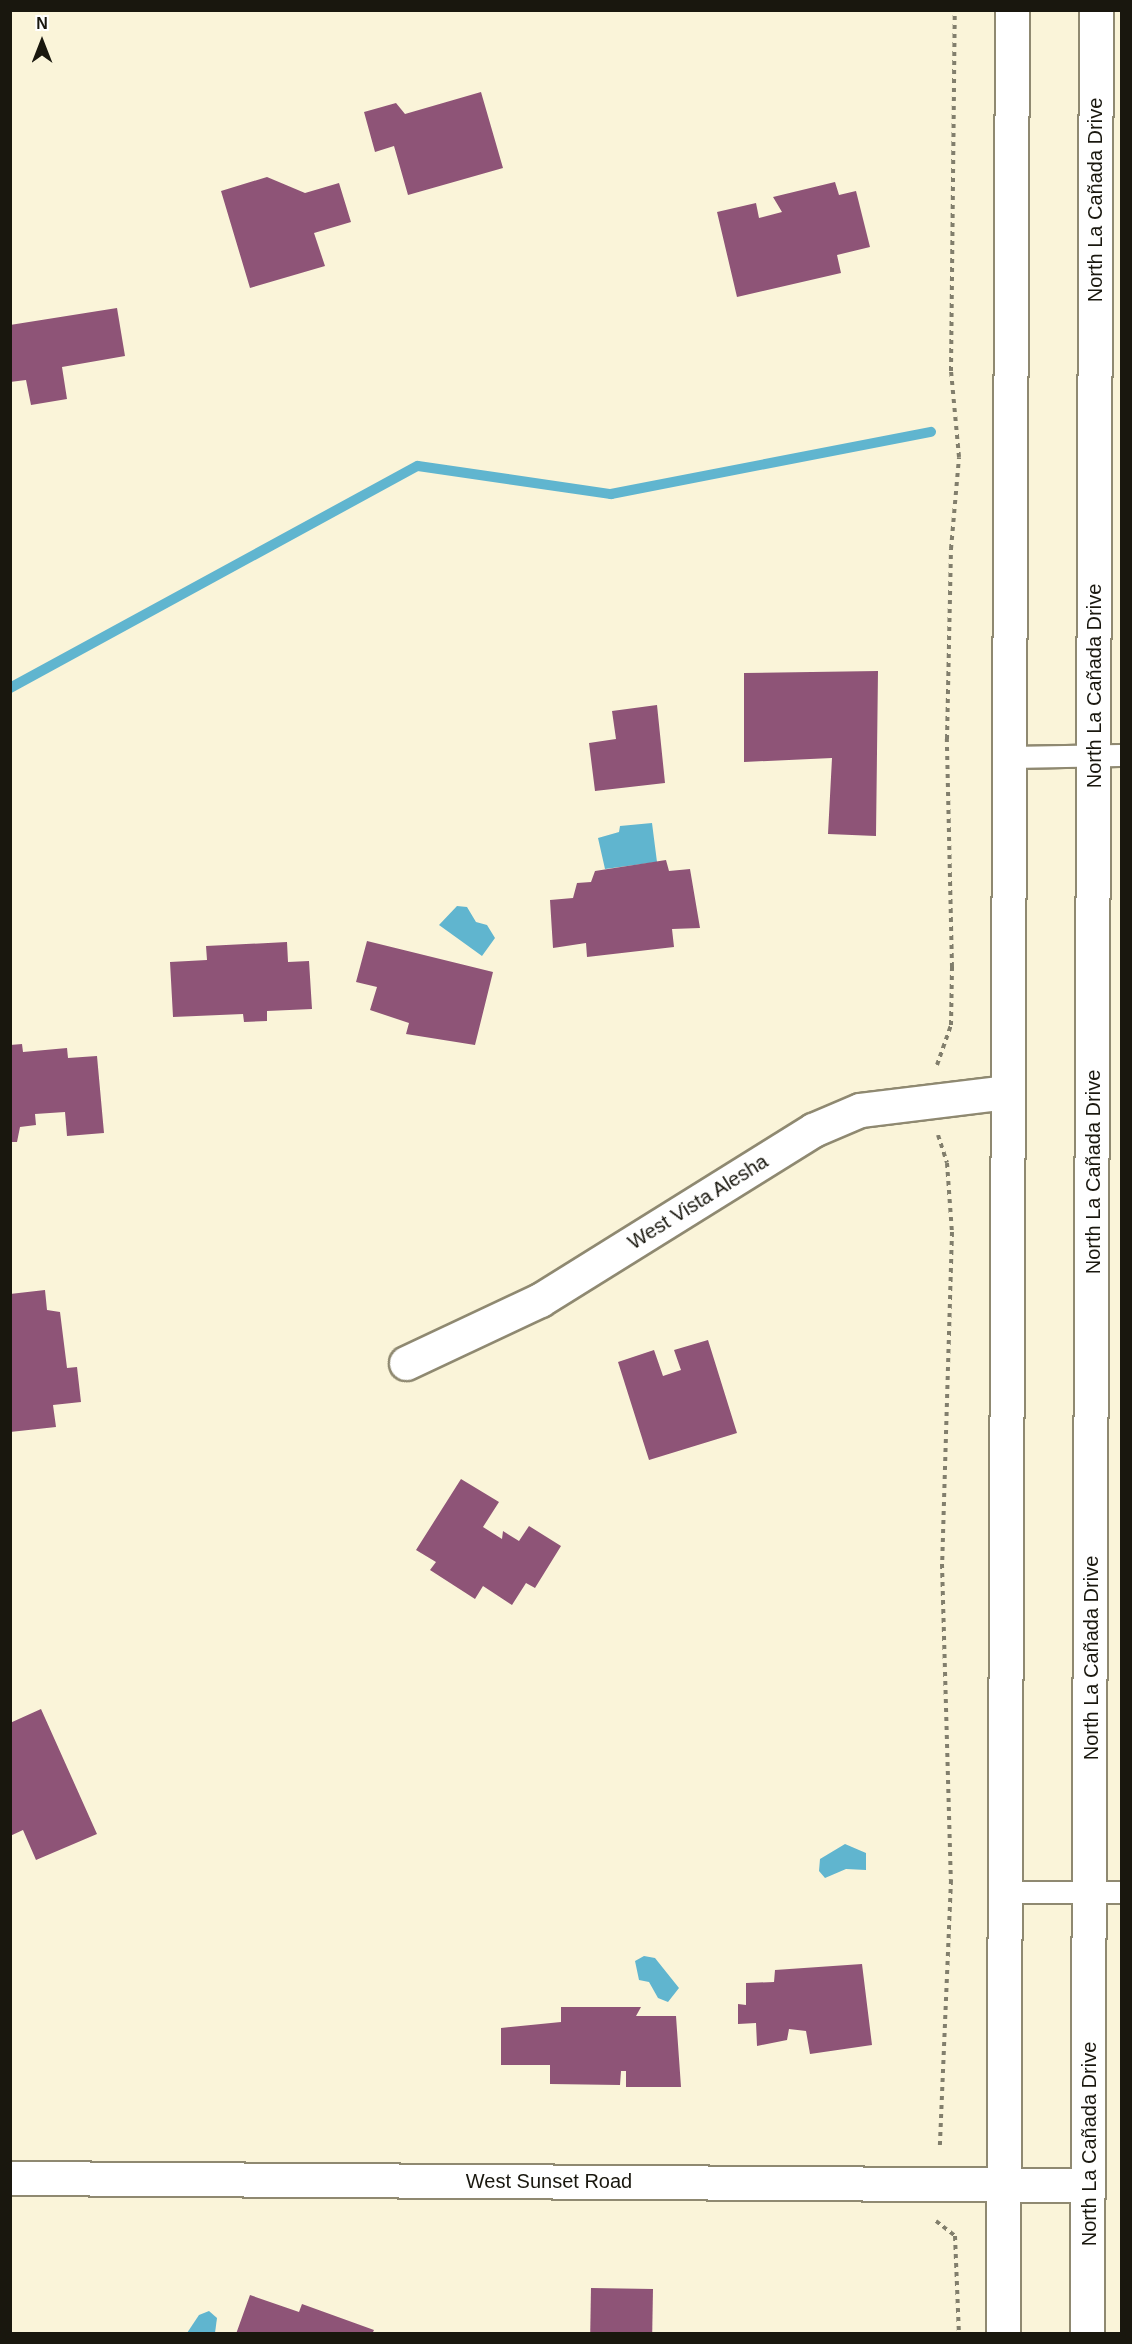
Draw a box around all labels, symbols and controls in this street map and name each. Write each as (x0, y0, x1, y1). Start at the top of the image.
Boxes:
north arrow (12, 12, 72, 72)
text: N (36, 15, 48, 32)
street label: North La Cañada Drive (1083, 98, 1107, 302)
street label: North La Cañada Drive (1082, 584, 1106, 788)
street label: North La Cañada Drive (1081, 1070, 1105, 1274)
street label: West Vista Alesha (623, 1149, 773, 1255)
street label: North La Cañada Drive (1079, 1556, 1103, 1760)
street label: North La Cañada Drive (1077, 2042, 1101, 2246)
street label: West Sunset Road (466, 2169, 632, 2193)

